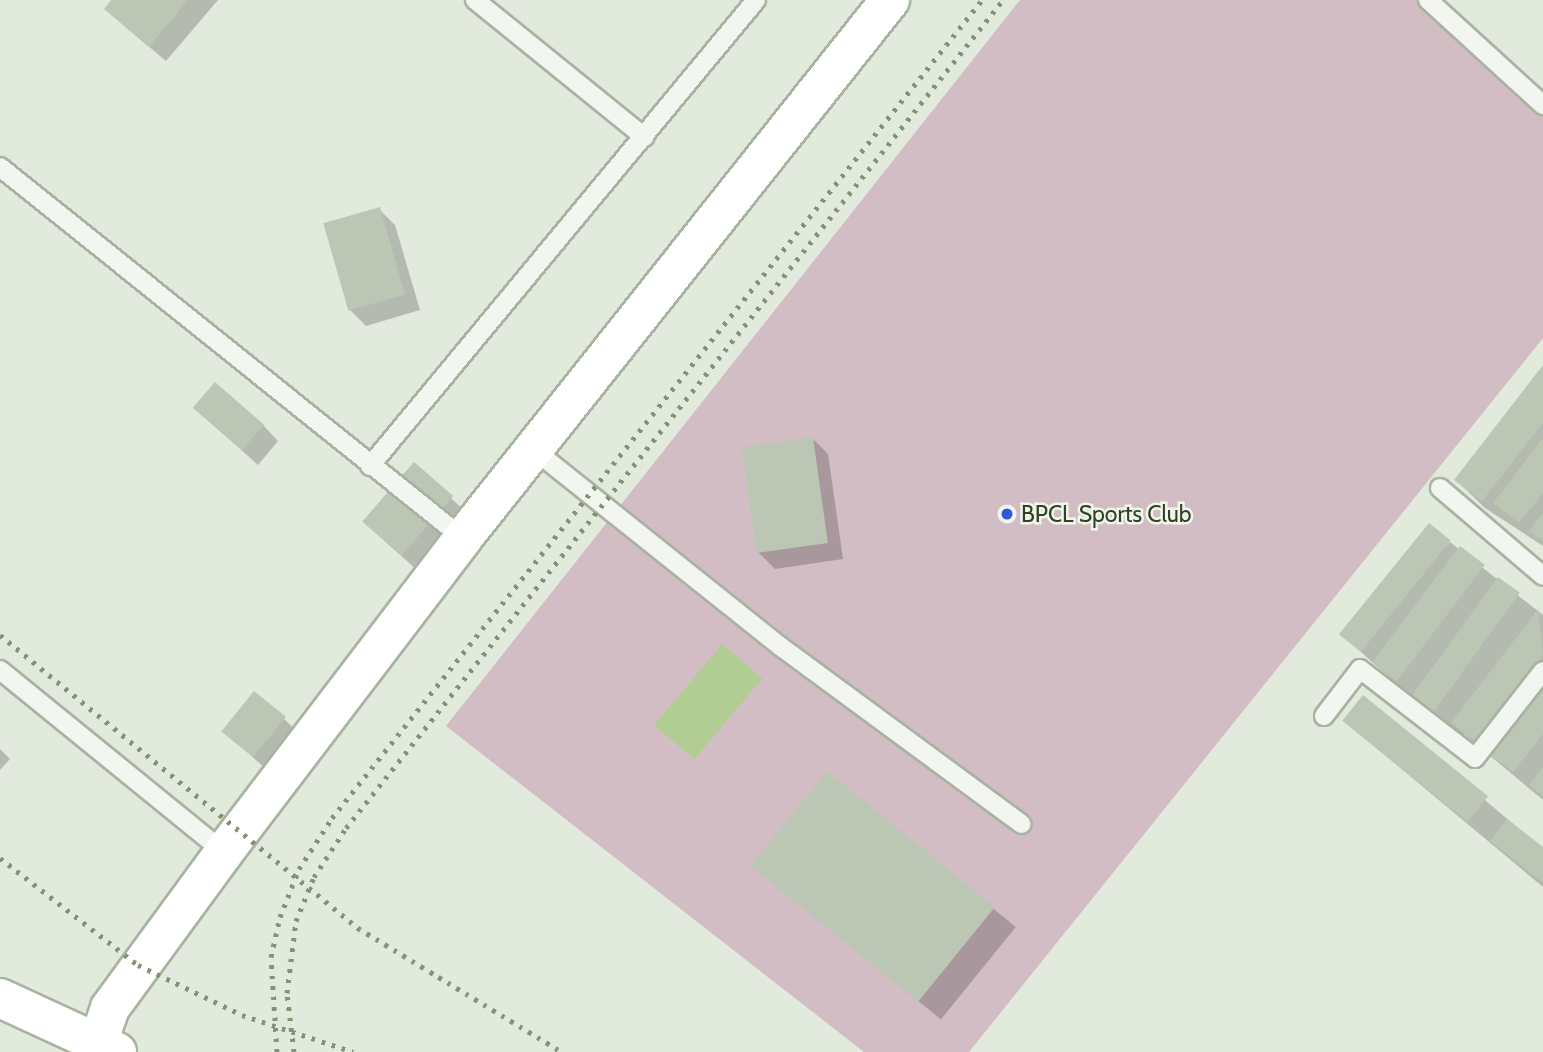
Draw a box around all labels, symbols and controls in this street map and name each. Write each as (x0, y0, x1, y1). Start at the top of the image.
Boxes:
place label: BPCL Sports Club (1021, 500, 1192, 528)
marker: BPCL Sports Club (999, 506, 1015, 522)

